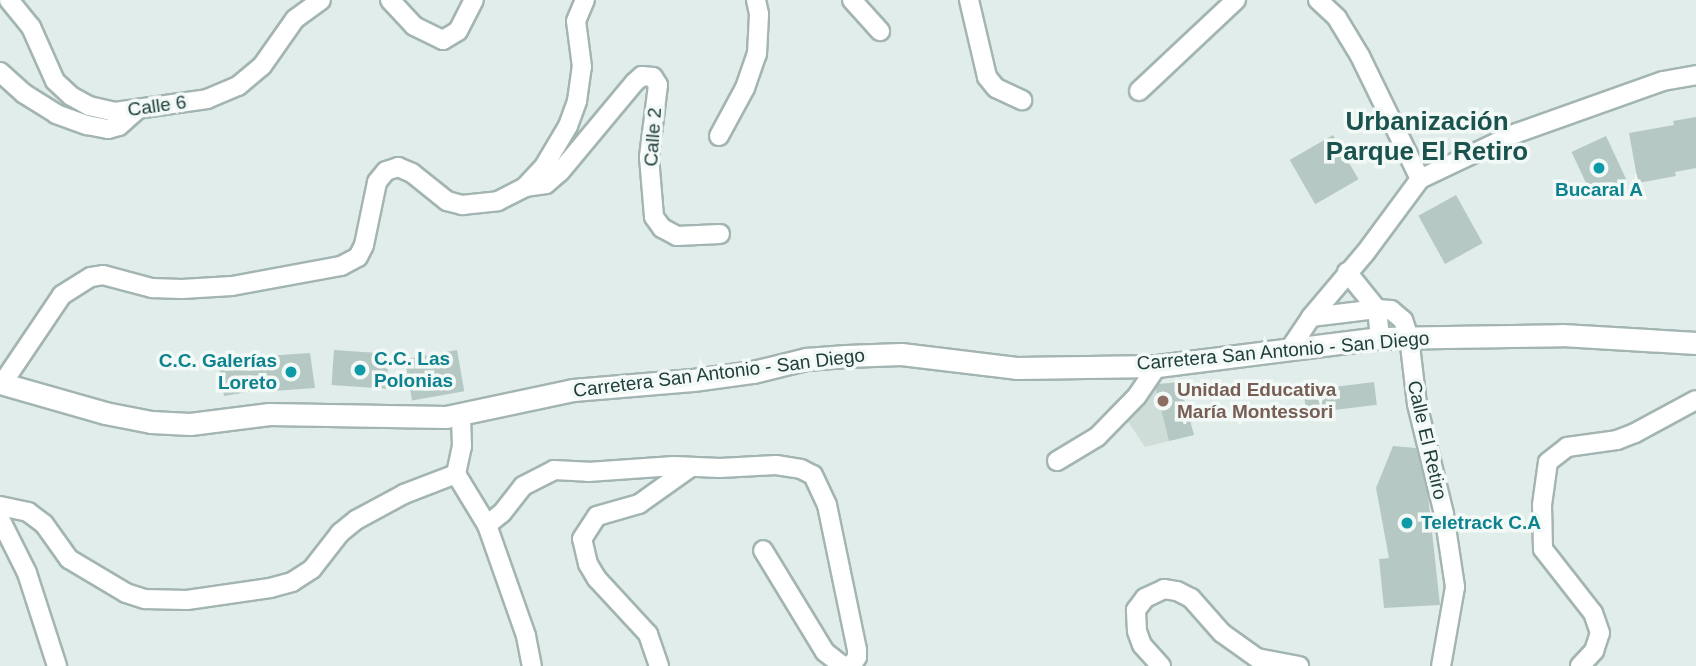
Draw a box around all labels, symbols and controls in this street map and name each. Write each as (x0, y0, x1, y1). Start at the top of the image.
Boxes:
street label: Calle 6 (126, 91, 188, 121)
district label: Urbanización Parque El Retiro (1326, 106, 1528, 168)
street label: Calle 2 (640, 107, 666, 167)
marker: Bucaral A (1591, 160, 1607, 176)
place label: Bucaral A (1555, 179, 1643, 201)
street label: Carretera San Antonio - San Diego (1135, 327, 1431, 375)
street label: Carretera San Antonio - San Diego (571, 344, 867, 402)
place label: C.C. Las Polonias (374, 348, 453, 392)
place label: C.C. Galerías Loreto (159, 350, 277, 394)
marker: C.C. Las Polonias (352, 362, 368, 378)
marker: C.C. Galerías Loreto (283, 364, 299, 380)
street label: Calle El Retiro (1402, 378, 1452, 502)
place label: Unidad Educativa María Montessori (1177, 379, 1336, 423)
marker: Unidad Educativa María Montessori (1155, 393, 1171, 409)
place label: Teletrack C.A (1421, 512, 1541, 534)
marker: Teletrack C.A (1399, 515, 1415, 531)

